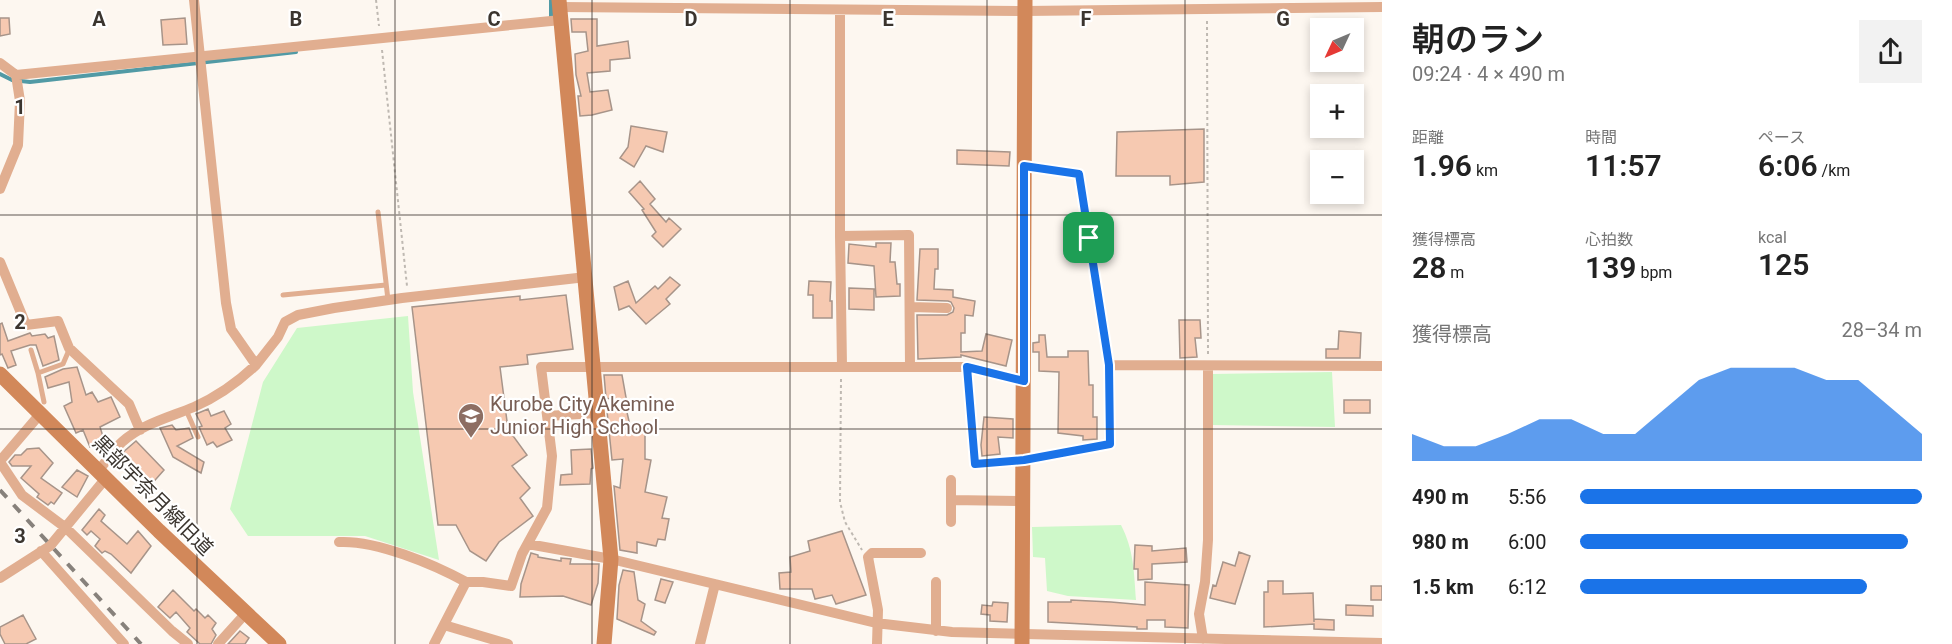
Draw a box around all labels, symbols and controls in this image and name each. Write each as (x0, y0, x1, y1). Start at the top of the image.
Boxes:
text: A (92, 7, 106, 31)
text: B (290, 7, 302, 31)
text: C (487, 7, 501, 31)
text: D (685, 7, 698, 31)
text: E (882, 7, 894, 31)
text: F (1081, 7, 1092, 31)
text: G (1276, 7, 1290, 31)
north arrow (1310, 18, 1364, 72)
map controls (1310, 18, 1364, 204)
text: 朝のラン (1412, 20, 1544, 59)
button: share (1859, 20, 1922, 83)
text: 09:24 · 4 × 490 m (1412, 62, 1565, 86)
button: + (1310, 84, 1364, 138)
text: 1 (14, 95, 26, 119)
text: 距離 (1412, 128, 1444, 147)
text: 時間 (1585, 128, 1617, 147)
text: ペース (1758, 128, 1805, 147)
text: 1.96 (1412, 148, 1472, 183)
text: 11:57 (1585, 148, 1662, 183)
text: 6:06 (1758, 148, 1818, 183)
button: − (1310, 150, 1364, 204)
text: km (1472, 161, 1498, 180)
text: /km (1818, 161, 1850, 180)
pin (1063, 212, 1114, 263)
icon: arrive (1072, 221, 1105, 254)
text: kcal (1758, 228, 1787, 247)
text: 獲得標高 (1412, 230, 1476, 249)
text: 心拍数 (1585, 230, 1633, 249)
text: 125 (1758, 247, 1809, 282)
text: 28 (1412, 250, 1446, 285)
text: 139 (1585, 250, 1636, 285)
text: m (1446, 263, 1464, 282)
text: bpm (1636, 263, 1672, 282)
text: 2 (14, 310, 26, 334)
text: 28–34 m (1841, 318, 1922, 342)
text: 獲得標高 (1412, 322, 1492, 346)
place label: Kurobe City Akemine Junior High School (490, 392, 675, 439)
school or university icon: Kurobe City Akemine Junior High School (456, 401, 486, 439)
street label: 黒部宇奈月線旧道 (88, 430, 218, 560)
text: 490 m (1412, 485, 1469, 509)
text: 5:56 (1508, 485, 1547, 509)
text: 3 (14, 524, 26, 548)
text: 980 m (1412, 530, 1469, 554)
text: 6:00 (1508, 530, 1547, 554)
text: 1.5 km (1412, 575, 1474, 599)
text: 6:12 (1508, 575, 1547, 599)

